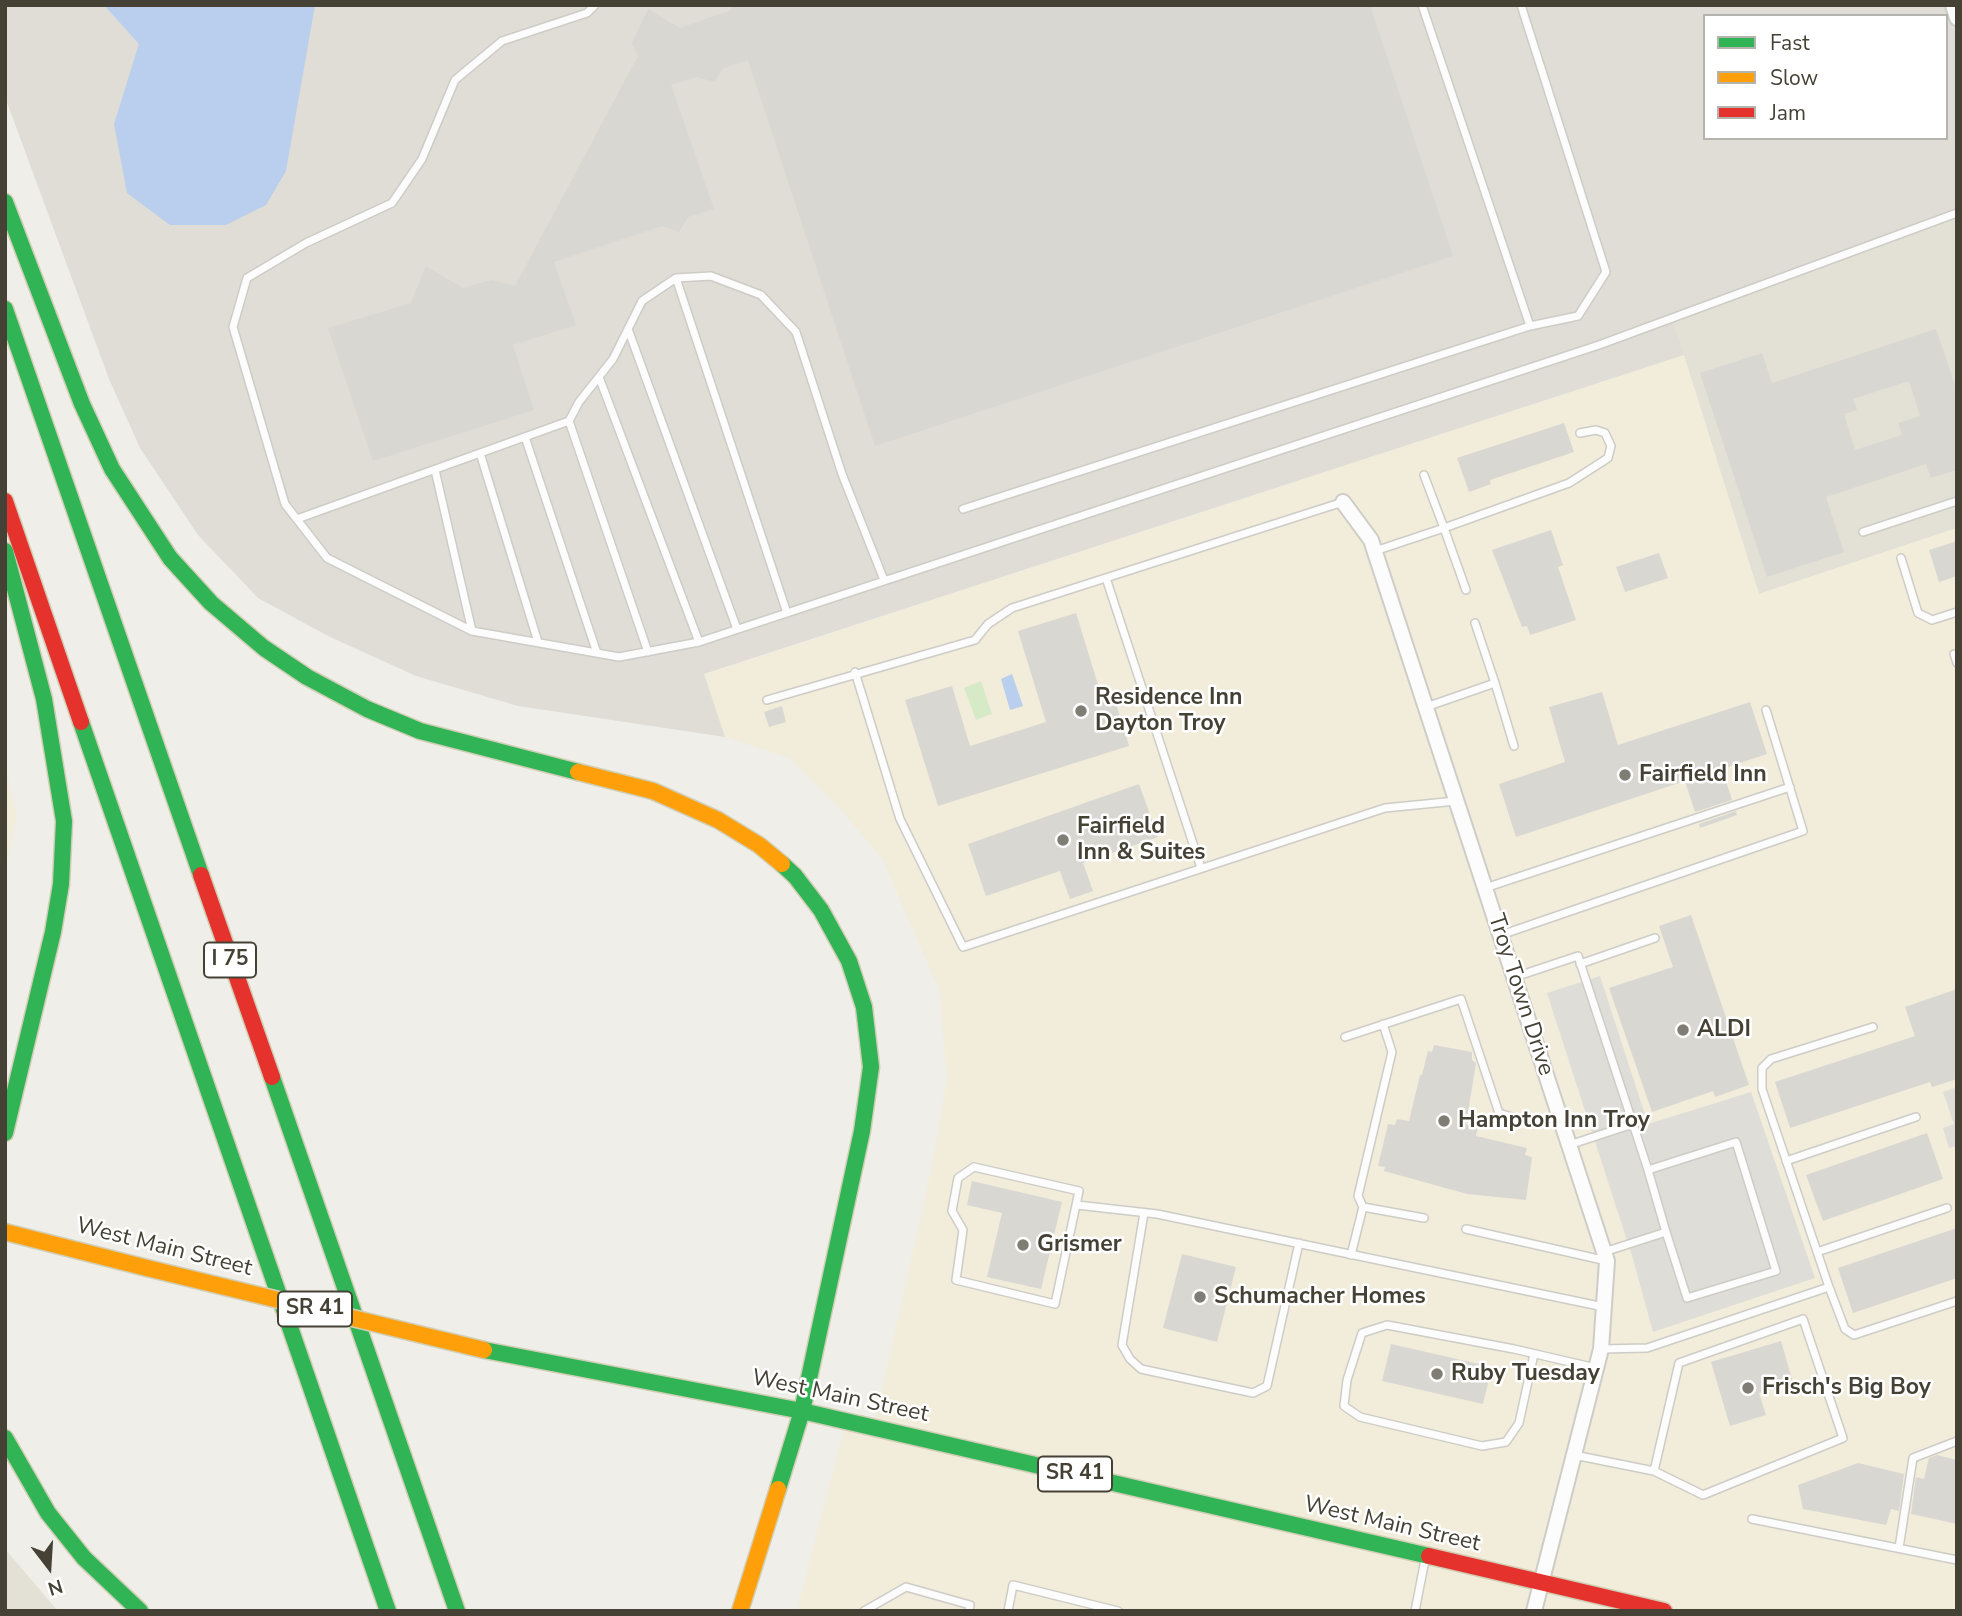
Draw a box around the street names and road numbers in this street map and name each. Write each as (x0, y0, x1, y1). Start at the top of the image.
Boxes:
street label: Troy Town Drive (1481, 911, 1559, 1079)
road number: I 75 (204, 942, 256, 978)
street label: West Main Street (73, 1213, 255, 1283)
road number: SR 41 (278, 1292, 352, 1326)
street label: West Main Street (749, 1365, 931, 1429)
road number: SR 41 (1038, 1456, 1112, 1492)
street label: West Main Street (1301, 1491, 1483, 1559)

